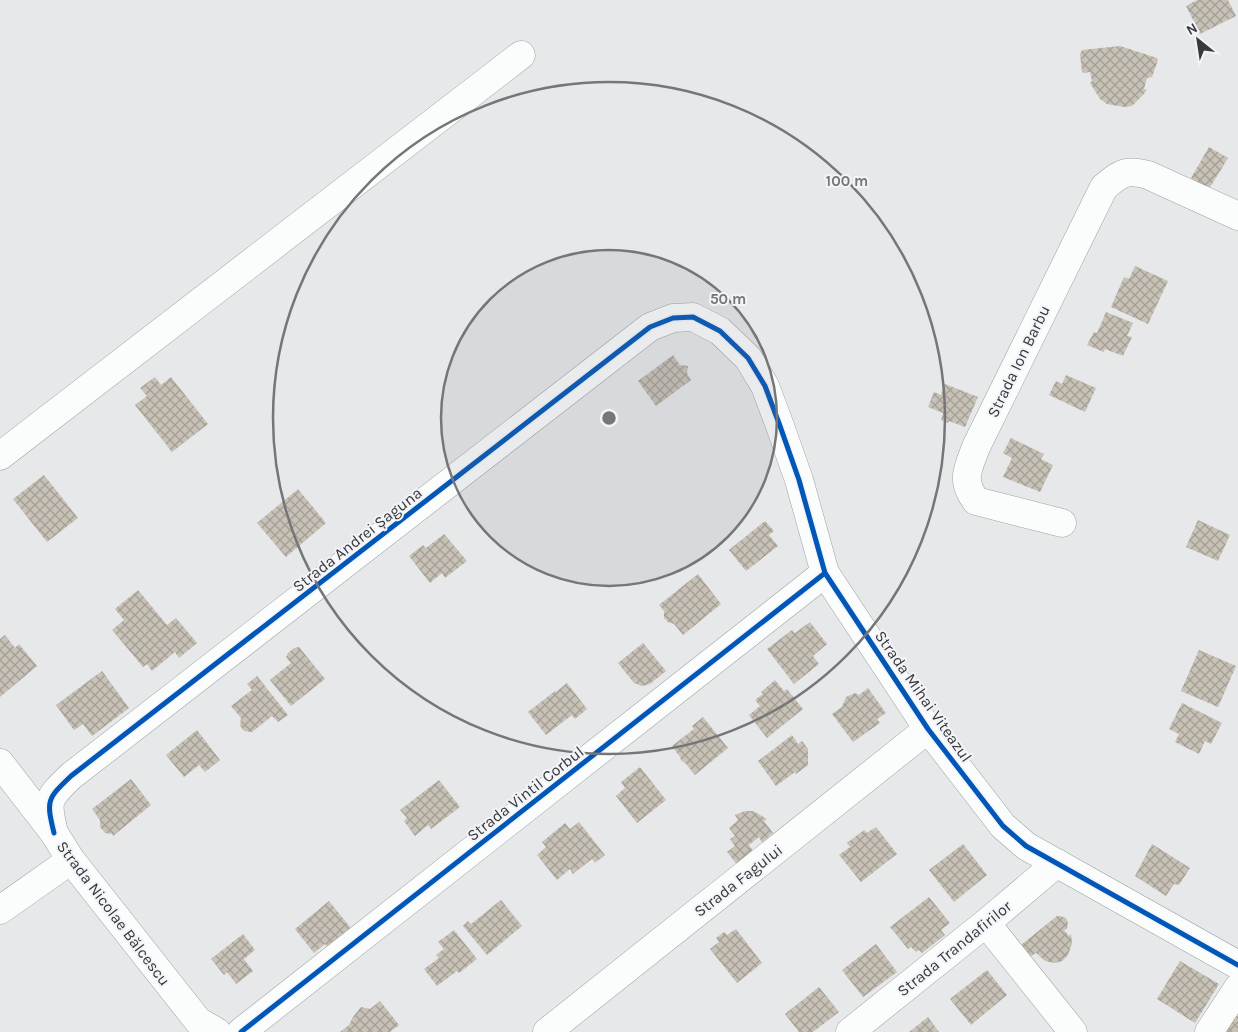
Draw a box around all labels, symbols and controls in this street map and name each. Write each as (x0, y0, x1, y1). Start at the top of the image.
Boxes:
north arrow (1173, 15, 1223, 65)
text: N (1183, 19, 1200, 39)
text: 100 m (826, 172, 868, 190)
text: 50 m (710, 290, 746, 308)
street label: Strada Ion Barbu (983, 302, 1054, 421)
centre of rings (600, 409, 618, 427)
street label: Strada Andrei Șaguna (289, 483, 426, 596)
street label: Strada Mihai Viteazul (871, 627, 976, 766)
street label: Strada Vintil Corbul (463, 742, 587, 845)
street label: Strada Nicolae Bălcescu (53, 837, 174, 989)
street label: Strada Fagului (690, 840, 786, 921)
street label: Strada Trandafirilor (893, 896, 1015, 1000)

